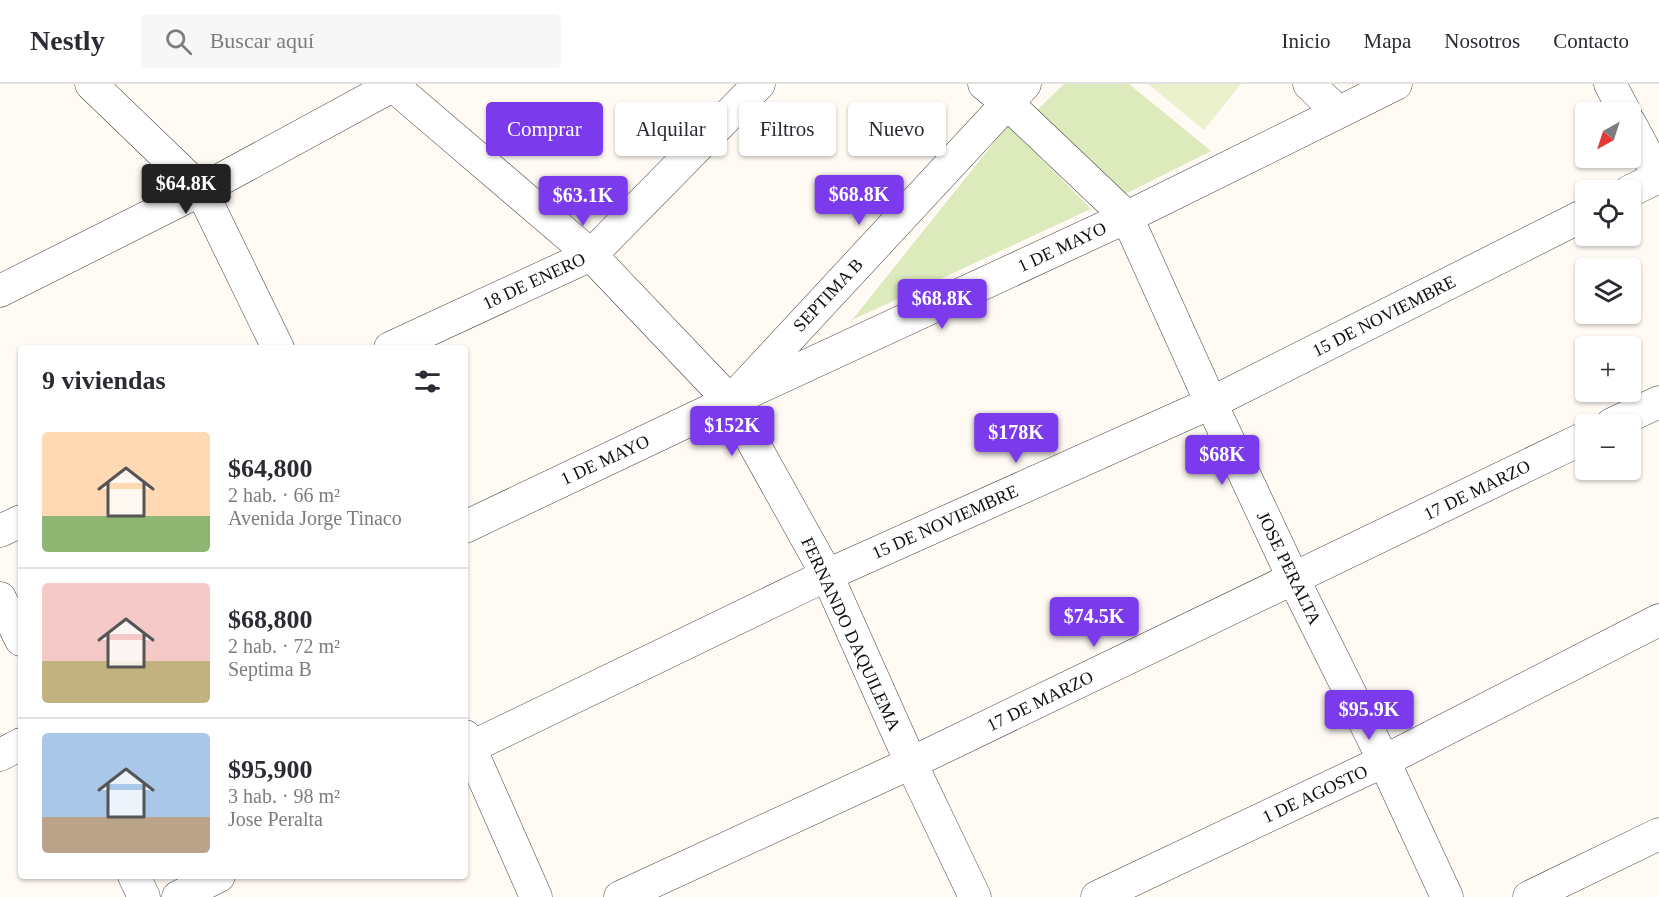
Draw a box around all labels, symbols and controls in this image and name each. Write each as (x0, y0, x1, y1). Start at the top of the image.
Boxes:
search box (141, 14, 561, 68)
text: Nestly (30, 25, 105, 56)
icon: search (162, 25, 195, 58)
text: Buscar aquí (210, 28, 314, 53)
text: Inicio (1282, 29, 1331, 53)
text: Mapa (1364, 29, 1411, 53)
text: Nosotros (1444, 29, 1520, 53)
text: Contacto (1553, 29, 1629, 53)
chip: Comprar (486, 102, 603, 156)
chip: Alquilar (615, 102, 727, 156)
chip: Filtros (739, 102, 836, 156)
chip: Nuevo (848, 102, 946, 156)
north arrow (1575, 102, 1641, 168)
map controls (1575, 102, 1641, 480)
pin: $64.8K (137, 164, 235, 215)
text: $64.8K (156, 172, 216, 194)
pin: $68.8K (810, 175, 908, 226)
pin: $63.1K (534, 176, 632, 227)
button: locate (1575, 180, 1641, 246)
text: $68.8K (829, 183, 889, 205)
text: $63.1K (553, 184, 613, 206)
street label: 1 DE MAYO (1015, 218, 1109, 276)
street label: 18 DE ENERO (479, 248, 589, 314)
street label: SEPTIMA B (789, 254, 867, 336)
button: layers (1575, 258, 1641, 324)
street label: 15 DE NOVIEMBRE (1309, 271, 1459, 361)
pin: $68.8K (893, 279, 991, 330)
text: $68.8K (912, 287, 972, 309)
button: + (1575, 336, 1641, 402)
icon: filters (411, 365, 444, 398)
text: 9 viviendas (42, 366, 166, 395)
pin: $152K (690, 406, 774, 457)
pin: $178K (974, 413, 1058, 464)
text: $152K (704, 414, 760, 436)
button: − (1575, 414, 1641, 480)
text: $178K (988, 421, 1044, 443)
street label: 1 DE MAYO (558, 431, 652, 489)
pin: $68K (1186, 435, 1258, 486)
text: $68K (1199, 443, 1245, 465)
text: $64,800 (228, 454, 313, 483)
icon: home (90, 456, 162, 528)
street label: 17 DE MARZO (1420, 456, 1534, 524)
street label: 15 DE NOVIEMBRE (869, 481, 1021, 563)
text: 2 hab. · 66 m² (228, 484, 340, 506)
text: Avenida Jorge Tinaco (228, 507, 402, 529)
street label: JOSE PERALTA (1253, 508, 1325, 628)
street label: FERNANDO DAQUILEMA (797, 534, 905, 734)
pin: $74.5K (1045, 597, 1143, 648)
text: $68,800 (228, 605, 313, 634)
text: $74.5K (1064, 605, 1124, 627)
icon: home (90, 607, 162, 679)
text: 2 hab. · 72 m² (228, 635, 340, 657)
text: Septima B (228, 658, 312, 680)
street label: 17 DE MARZO (983, 667, 1097, 735)
pin: $95.9K (1320, 690, 1418, 741)
text: $95.9K (1339, 698, 1399, 720)
text: $95,900 (228, 755, 313, 784)
icon: home (90, 757, 162, 829)
street label: 1 DE AGOSTO (1259, 761, 1371, 827)
text: 3 hab. · 98 m² (228, 785, 340, 807)
text: Jose Peralta (228, 808, 323, 830)

